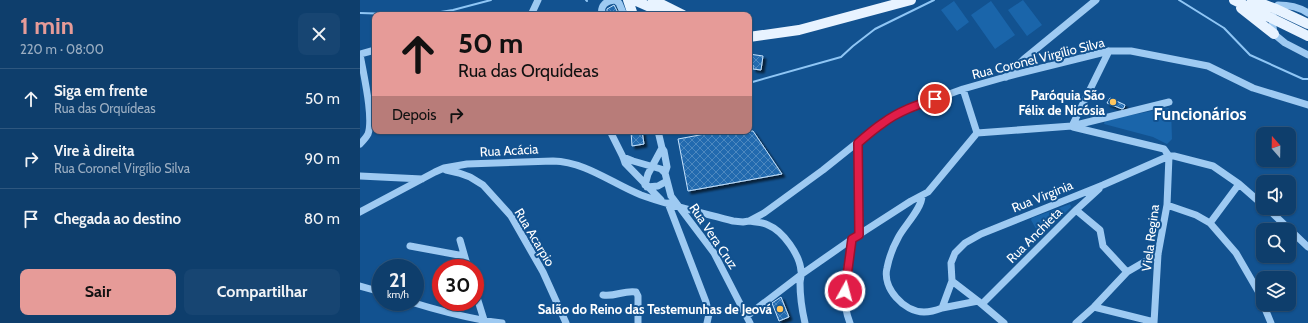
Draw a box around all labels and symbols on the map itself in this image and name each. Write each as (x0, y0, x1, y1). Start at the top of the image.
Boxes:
street label: Rua Coronel Virgílio Silva (970, 34, 1107, 82)
pin (918, 82, 952, 116)
place label: Paróquia São Félix de Nicósia (1018, 87, 1106, 118)
marker: Paróquia São Félix de Nicósia (1108, 97, 1118, 107)
district label: Funcionários (1153, 104, 1247, 124)
north arrow (1256, 127, 1296, 167)
street label: Rua Acácia (479, 140, 539, 160)
street label: Rua Virginia (1009, 176, 1076, 216)
street label: Rua Vera Cruz (686, 200, 742, 272)
street label: Rua Anchieta (1003, 203, 1066, 266)
street label: Viela Regina (1138, 203, 1162, 272)
street label: Rua Acarpio (511, 205, 559, 269)
speed limit sign: 30 (432, 259, 484, 311)
position arrow (824, 270, 866, 312)
place label: Salão do Reino das Testemunhas de Jeová (538, 301, 773, 317)
marker: Salão do Reino das Testemunhas de Jeová (775, 304, 785, 314)

